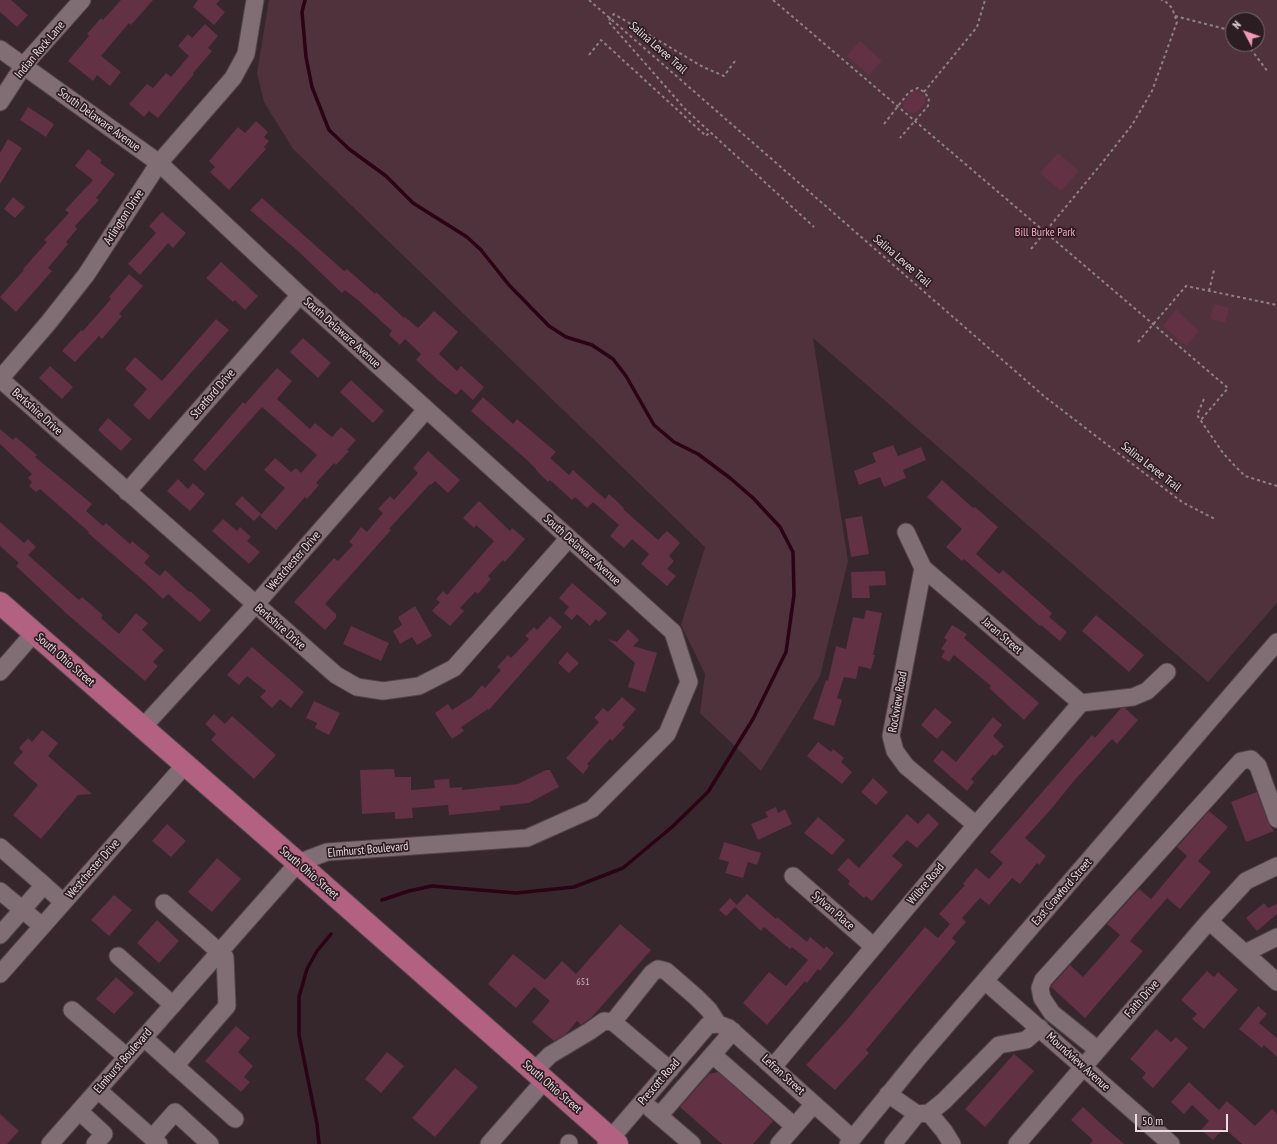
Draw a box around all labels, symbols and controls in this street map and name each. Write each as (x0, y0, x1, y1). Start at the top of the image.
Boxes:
north arrow (1225, 12, 1265, 52)
street label: Indian Rock Lane (12, 18, 68, 82)
text: N (1229, 18, 1244, 32)
street label: Salina Levee Trail (626, 19, 690, 77)
street label: South Delaware Avenue (55, 85, 143, 155)
street label: Arlington Drive (101, 187, 147, 247)
park label: Bill Burke Park (1015, 226, 1075, 240)
street label: Salina Levee Trail (870, 232, 934, 290)
street label: South Delaware Avenue (301, 295, 383, 371)
street label: Stratford Drive (188, 366, 238, 422)
street label: Berkshire Drive (9, 386, 65, 438)
street label: Salina Levee Trail (1118, 439, 1184, 495)
street label: South Delaware Avenue (541, 512, 623, 588)
street label: Westchester Drive (264, 528, 324, 594)
street label: Berkshire Drive (251, 601, 309, 653)
street label: Jaran Street (979, 615, 1025, 657)
street label: South Ohio Street (32, 630, 98, 690)
street label: Rockview Road (886, 670, 910, 734)
street label: Westchester Drive (63, 836, 123, 902)
street label: Elmhurst Boulevard (327, 839, 409, 861)
street label: South Ohio Street (276, 843, 342, 903)
street label: East Crawford Street (1029, 855, 1095, 929)
street label: Wilbre Road (904, 860, 948, 908)
street label: Sylvan Place (809, 889, 857, 933)
house number: 651 (576, 976, 590, 988)
street label: Faith Drive (1122, 977, 1162, 1021)
street label: Elmhurst Boulevard (91, 1026, 155, 1096)
street label: Moundview Avenue (1043, 1030, 1113, 1094)
street label: Lefran Street (758, 1052, 808, 1098)
street label: Prescott Road (635, 1056, 683, 1108)
street label: South Ohio Street (519, 1057, 585, 1117)
scale bar (1137, 1106, 1230, 1132)
text: 50 m (1142, 1113, 1163, 1128)

